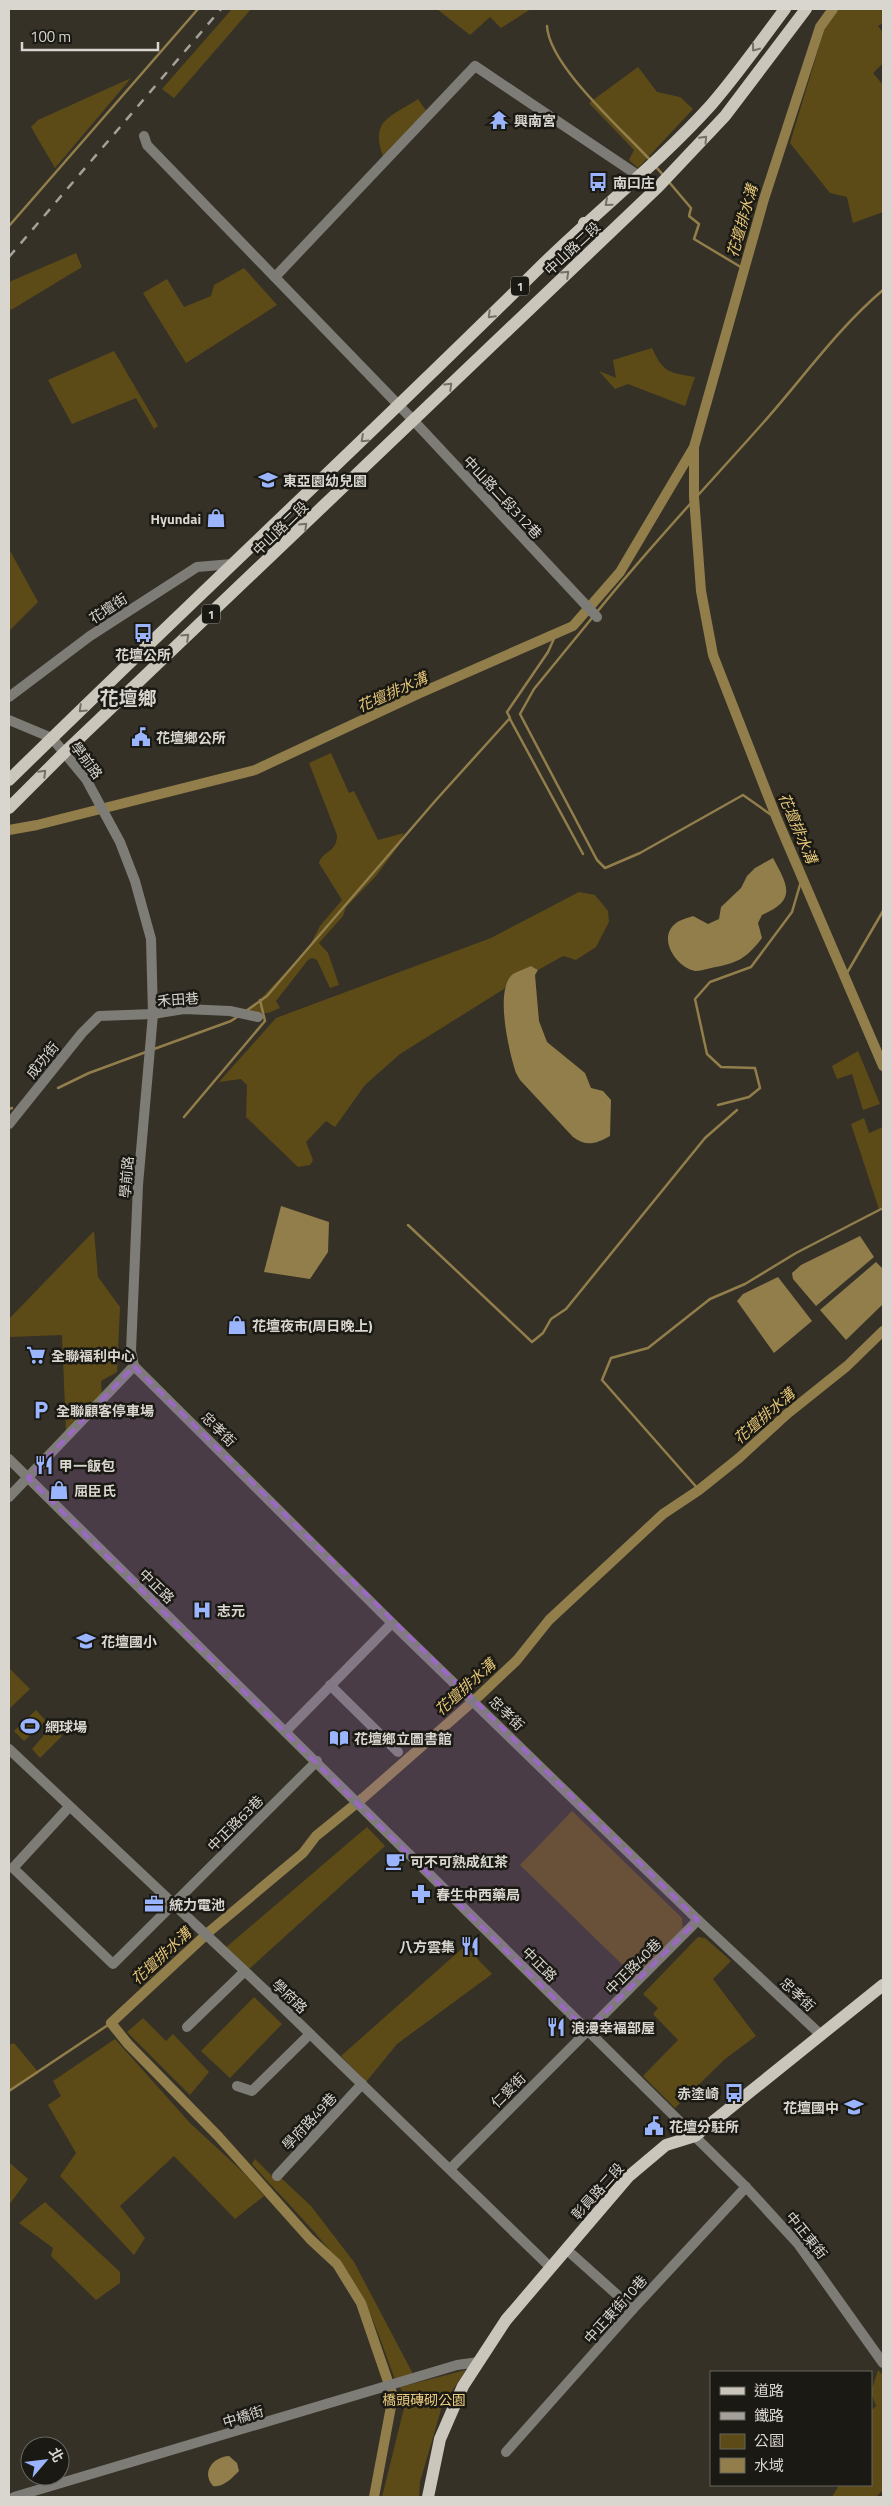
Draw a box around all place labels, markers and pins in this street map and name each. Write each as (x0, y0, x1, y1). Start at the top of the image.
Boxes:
temple icon: 興南宮 (488, 109, 510, 131)
place label: 興南宮 (514, 110, 556, 131)
bus stop icon: 南口庄 (587, 171, 609, 193)
place label: 南口庄 (613, 172, 655, 193)
school or university icon: 東亞園幼兒園 (257, 469, 279, 491)
place label: 東亞園幼兒園 (283, 470, 367, 491)
shop icon: Hyundai (205, 507, 227, 529)
place label: Hyundai (151, 508, 201, 529)
bus stop icon: 花壇公所 (132, 622, 154, 644)
place label: 花壇公所 (115, 644, 171, 665)
public building icon: 花壇鄉公所 (130, 726, 152, 748)
place label: 花壇鄉公所 (156, 727, 226, 748)
shop icon: 花壇夜市(周日晚上) (226, 1314, 248, 1336)
place label: 花壇夜市(周日晚上) (252, 1315, 373, 1336)
supermarket icon: 全聯福利中心 (25, 1344, 47, 1366)
place label: 全聯福利中心 (51, 1345, 135, 1366)
parking icon: 全聯顧客停車場 (30, 1399, 52, 1421)
place label: 全聯顧客停車場 (56, 1400, 154, 1421)
restaurant icon: 甲一飯包 (33, 1454, 55, 1476)
place label: 甲一飯包 (59, 1455, 115, 1476)
shop icon: 屈臣氏 (48, 1479, 70, 1501)
place label: 屈臣氏 (74, 1480, 116, 1501)
hospital icon: 志元 (191, 1599, 213, 1621)
place label: 志元 (217, 1600, 245, 1621)
school or university icon: 花壇國小 (75, 1630, 97, 1652)
place label: 花壇國小 (101, 1631, 157, 1652)
sports icon: 網球場 (19, 1715, 41, 1737)
place label: 網球場 (45, 1716, 87, 1737)
library icon: 花壇鄉立圖書館 (328, 1727, 350, 1749)
place label: 花壇鄉立圖書館 (354, 1728, 452, 1749)
cafe icon: 可不可熟成紅茶 (384, 1850, 406, 1872)
place label: 可不可熟成紅茶 (410, 1851, 508, 1872)
pharmacy icon: 春生中西藥局 (410, 1883, 432, 1905)
place label: 春生中西藥局 (436, 1884, 520, 1905)
office icon: 統力電池 (143, 1893, 165, 1915)
place label: 統力電池 (169, 1894, 225, 1915)
restaurant icon: 八方雲集 (459, 1935, 481, 1957)
place label: 八方雲集 (399, 1936, 455, 1957)
restaurant icon: 浪漫幸福部屋 (545, 2016, 567, 2038)
place label: 浪漫幸福部屋 (571, 2017, 655, 2038)
bus stop icon: 赤塗崎 (723, 2082, 745, 2104)
place label: 赤塗崎 (677, 2083, 719, 2104)
school or university icon: 花壇國中 (843, 2096, 865, 2118)
place label: 花壇國中 (783, 2097, 839, 2118)
public building icon: 花壇分駐所 (643, 2115, 665, 2137)
place label: 花壇分駐所 (669, 2116, 739, 2137)

